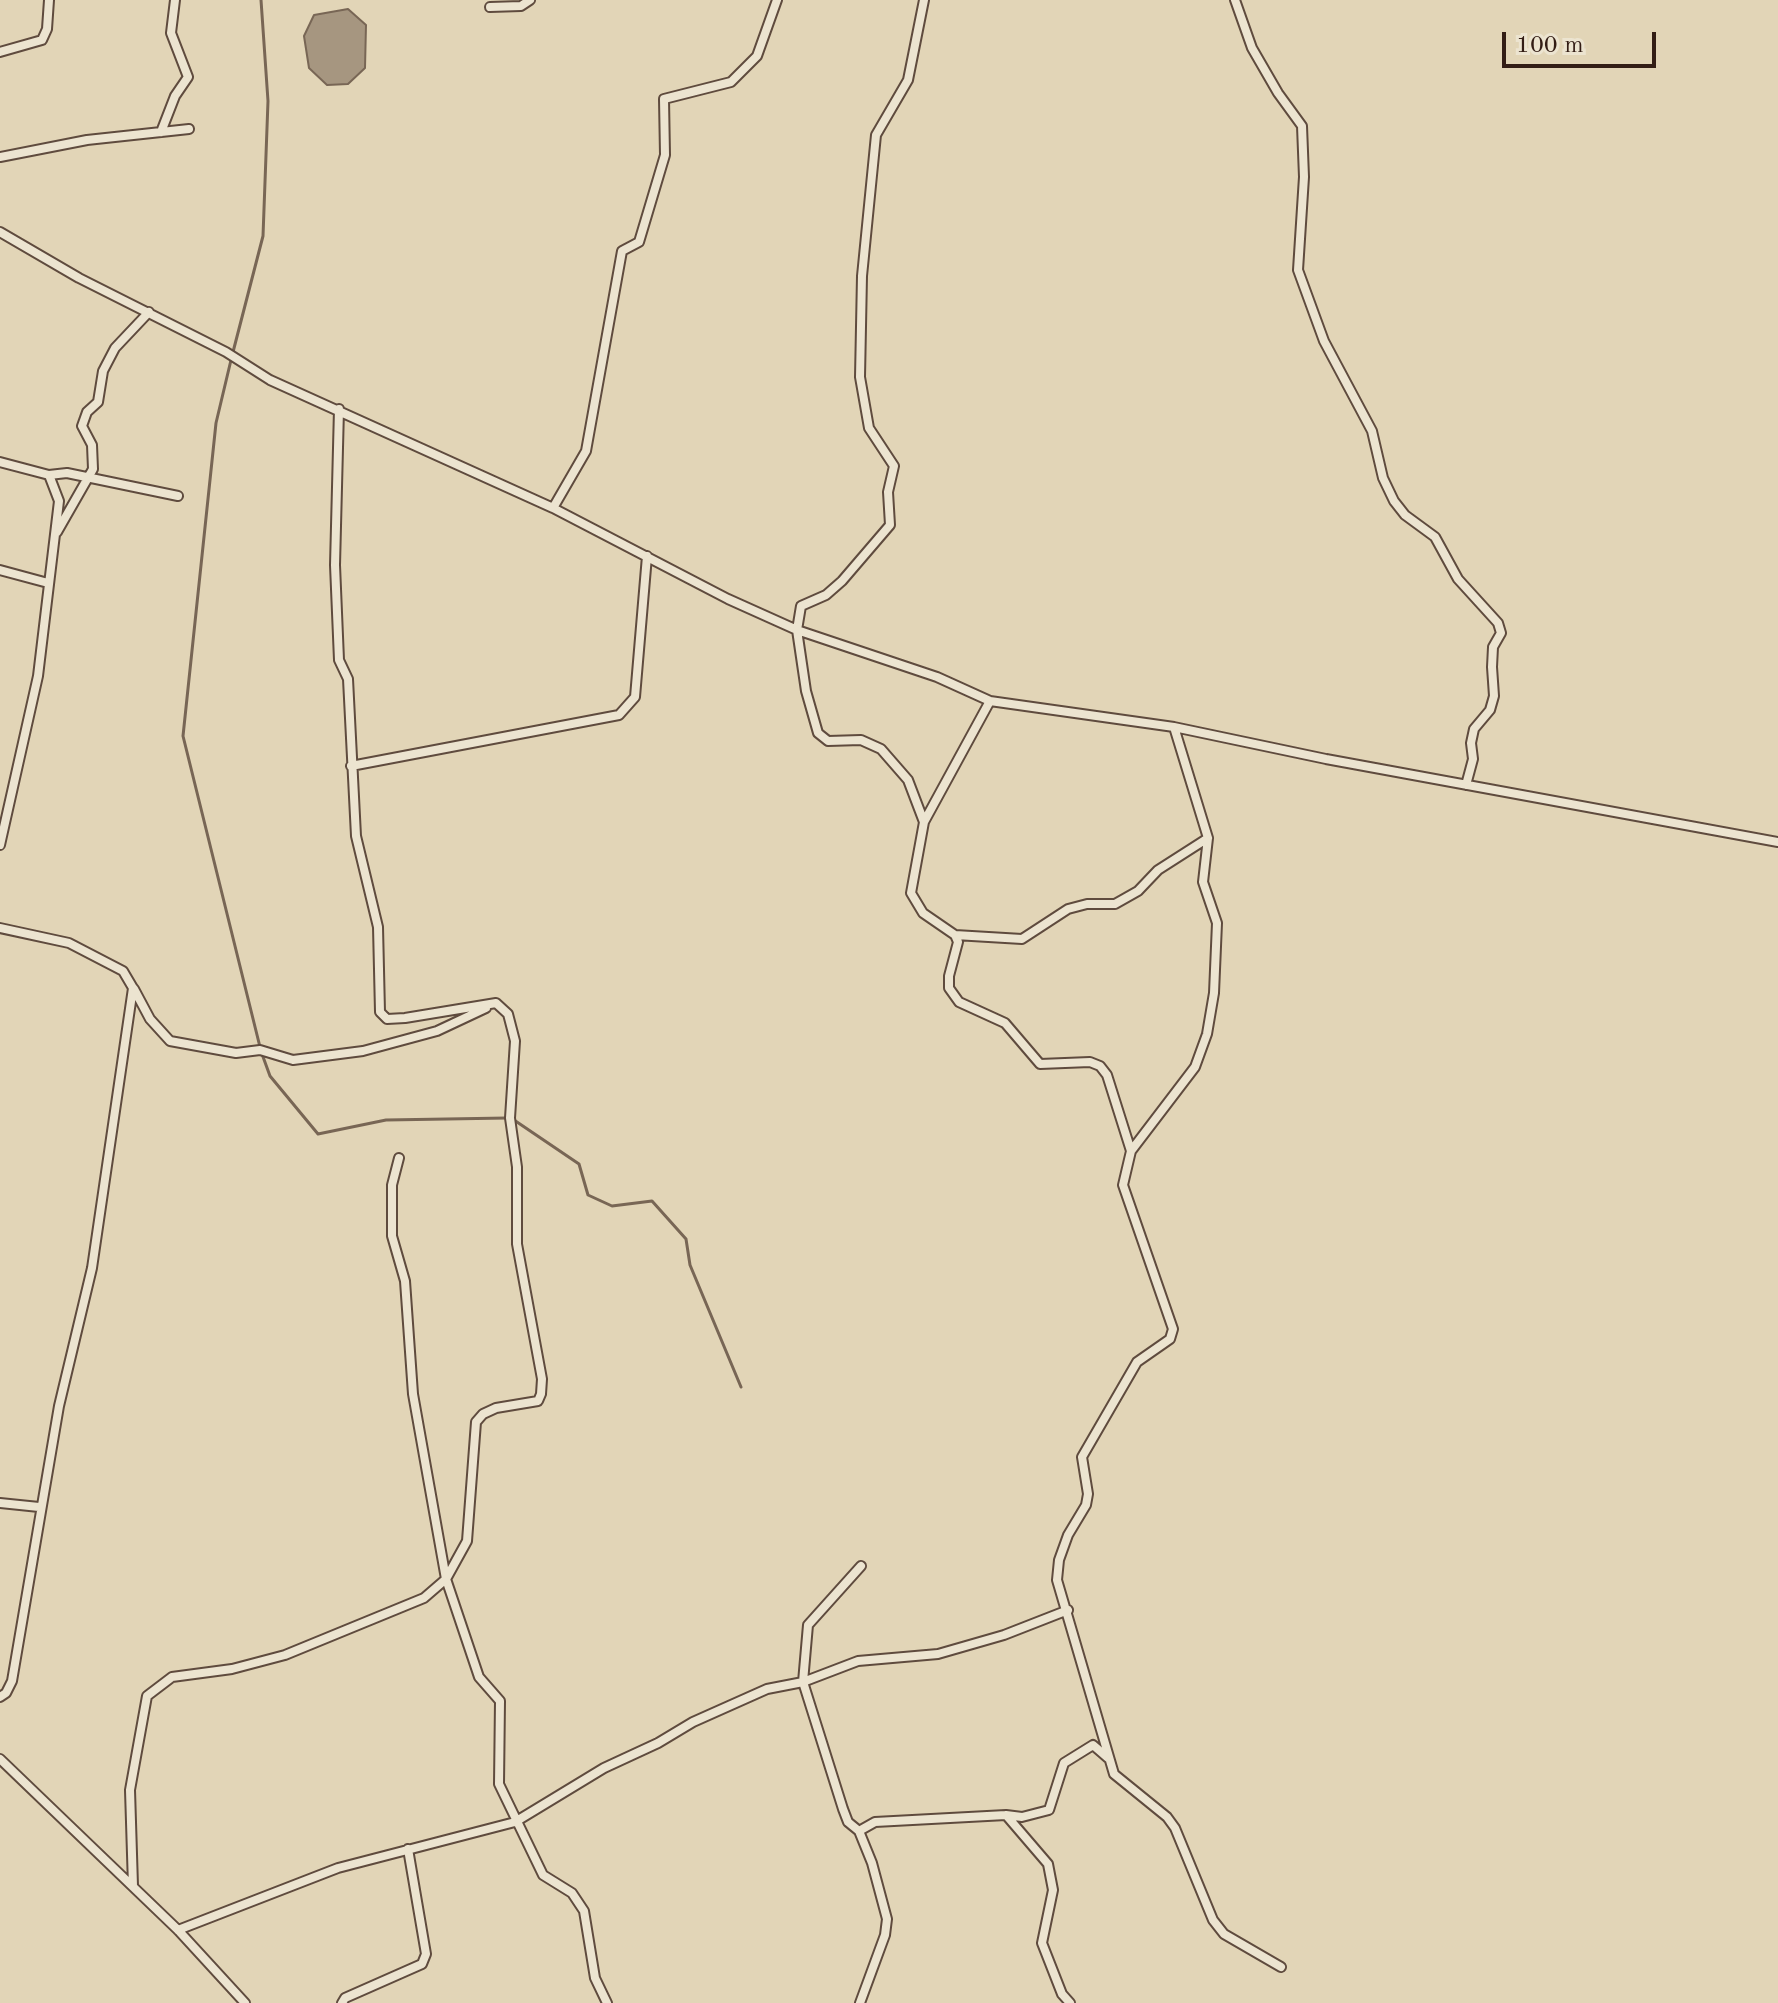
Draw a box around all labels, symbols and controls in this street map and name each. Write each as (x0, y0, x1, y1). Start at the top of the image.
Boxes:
scale bar (1506, 16, 1660, 66)
text: 100 m (1516, 34, 1584, 58)

